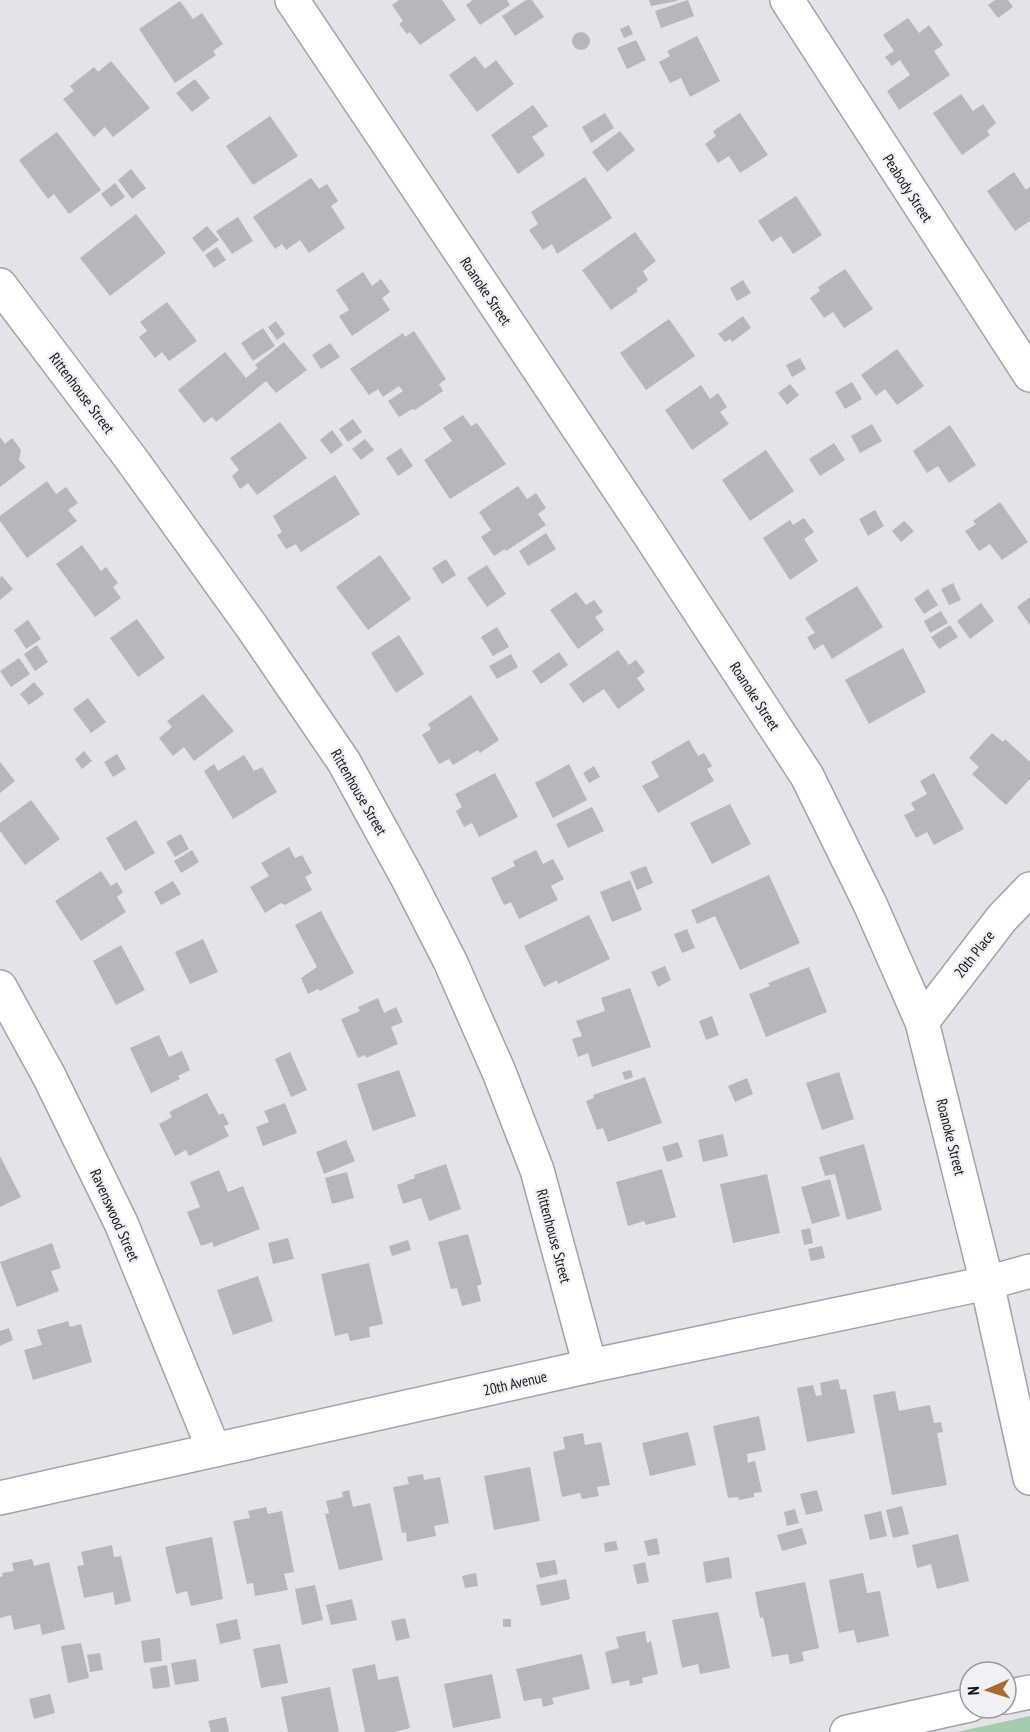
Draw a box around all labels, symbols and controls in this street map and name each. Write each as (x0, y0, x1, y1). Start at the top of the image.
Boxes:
street label: Peabody Street (879, 150, 937, 226)
street label: Roanoke Street (456, 253, 516, 329)
street label: Rittenhouse Street (45, 349, 119, 437)
street label: Roanoke Street (726, 658, 784, 734)
street label: Rittenhouse Street (327, 745, 391, 839)
street label: 20th Place (950, 926, 998, 982)
street label: Roanoke Street (932, 1097, 970, 1177)
street label: Ravenswood Street (86, 1166, 144, 1264)
street label: Rittenhouse Street (532, 1187, 576, 1285)
street label: 20th Avenue (481, 1366, 549, 1400)
north arrow (958, 1660, 1018, 1720)
text: N (963, 1686, 983, 1696)

